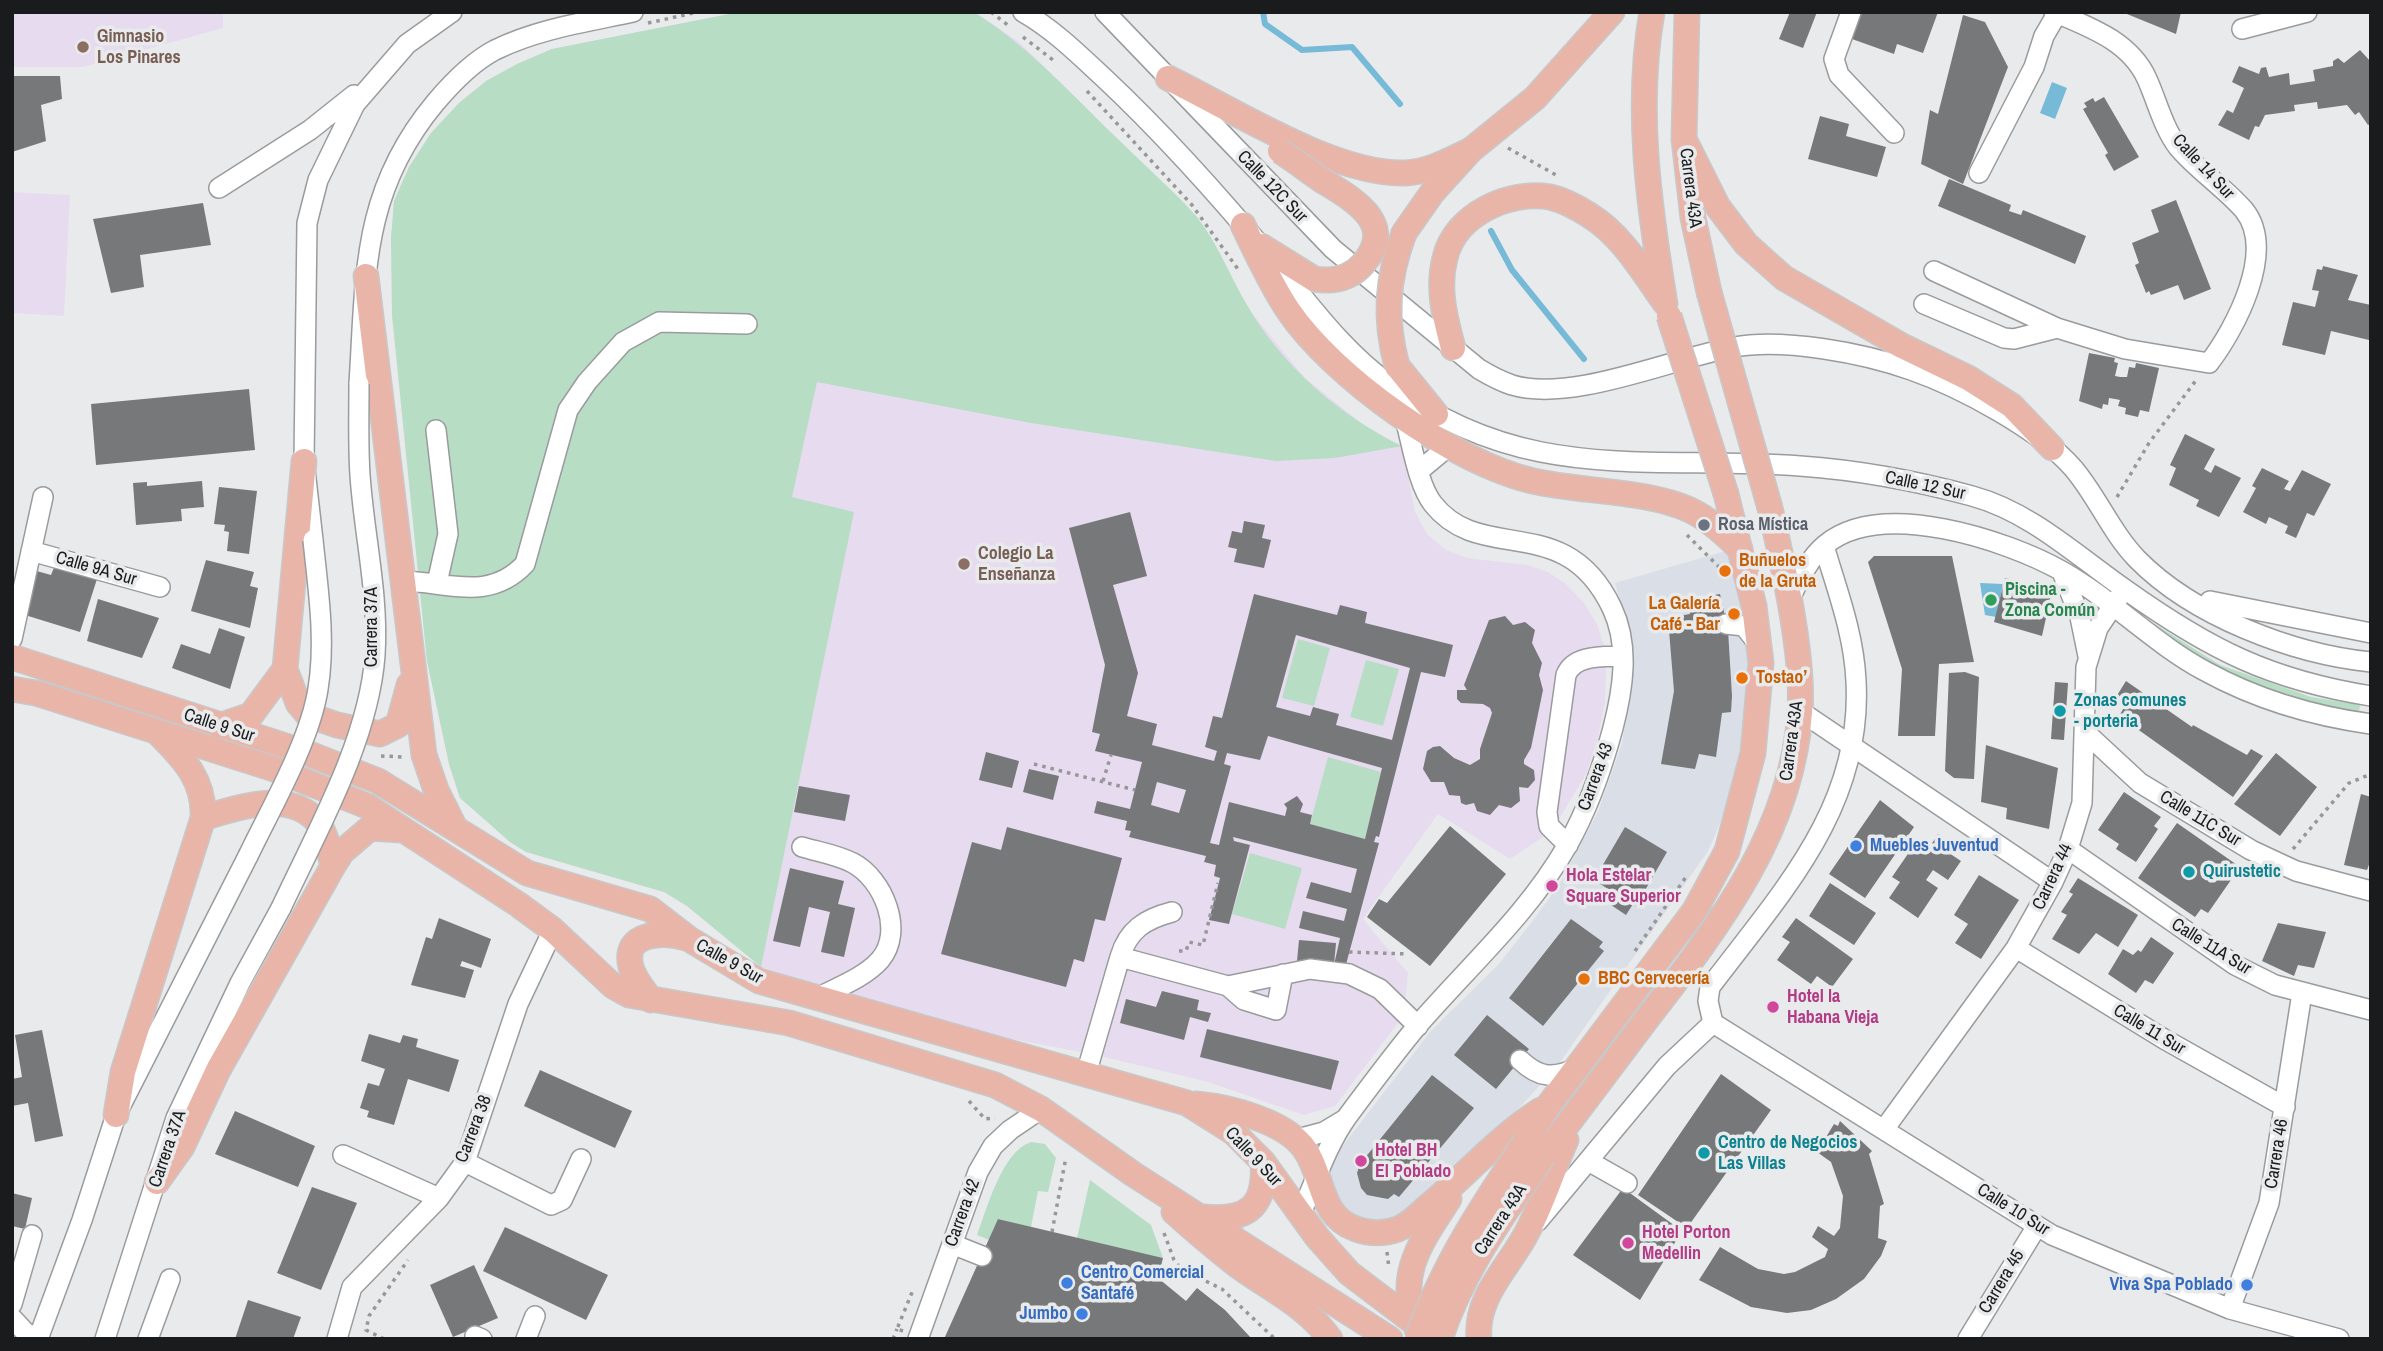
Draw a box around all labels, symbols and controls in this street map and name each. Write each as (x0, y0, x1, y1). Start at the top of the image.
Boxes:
place label: Gimnasio Los Pinares (97, 26, 181, 68)
marker: Gimnasio Los Pinares (75, 39, 91, 55)
street label: Calle 14 Sur (2167, 130, 2239, 204)
street label: Calle 12C Sur (1232, 146, 1312, 228)
street label: Carrera 43A (1674, 147, 1706, 229)
street label: Calle 12 Sur (1883, 467, 1967, 505)
place label: Rosa Mística (1718, 514, 1808, 536)
marker: Rosa Mística (1696, 517, 1712, 533)
place label: Colegio La Enseñanza (978, 543, 1055, 586)
street label: Calle 9A Sur (53, 547, 139, 591)
place label: Buñuelos de la Gruta (1739, 550, 1816, 592)
marker: Colegio La Enseñanza (956, 556, 972, 572)
marker: Buñuelos de la Gruta (1717, 563, 1733, 579)
place label: Piscina - Zona Común (2005, 579, 2095, 622)
street label: Carrera 37A (361, 587, 383, 667)
marker: Piscina - Zona Común (1983, 592, 1999, 608)
place label: La Galería Café - Bar (1649, 593, 1720, 636)
marker: La Galería Café - Bar (1726, 606, 1742, 622)
place label: Tostao’ (1756, 667, 1807, 689)
marker: Tostao’ (1734, 670, 1750, 686)
place label: Zonas comunes - porteria (2074, 690, 2186, 732)
street label: Carrera 43A (1776, 700, 1808, 782)
marker: Zonas comunes - porteria (2052, 703, 2068, 719)
street label: Calle 9 Sur (181, 704, 257, 748)
street label: Carrera 43 (1574, 740, 1618, 814)
street label: Calle 11C Sur (2156, 786, 2244, 852)
place label: Muebles Juventud (1870, 835, 1999, 857)
marker: Muebles Juventud (1848, 838, 1864, 854)
street label: Carrera 44 (2028, 840, 2078, 914)
place label: Quirustetic (2203, 861, 2281, 883)
marker: Quirustetic (2181, 864, 2197, 880)
place label: Hola Estelar Square Superior (1566, 865, 1681, 908)
marker: Hola Estelar Square Superior (1544, 878, 1560, 894)
street label: Calle 11A Sur (2167, 914, 2255, 980)
street label: Calle 9 Sur (692, 935, 766, 989)
place label: BBC Cervecería (1598, 968, 1710, 990)
marker: BBC Cervecería (1576, 971, 1592, 987)
place label: Hotel la Habana Vieja (1787, 986, 1879, 1028)
marker: Hotel la Habana Vieja (1765, 999, 1781, 1015)
street label: Calle 11 Sur (2109, 1000, 2189, 1060)
street label: Carrera 38 (451, 1092, 497, 1166)
street label: Carrera 37A (145, 1107, 191, 1191)
street label: Carrera 46 (2261, 1117, 2293, 1191)
street label: Calle 9 Sur (1220, 1123, 1286, 1191)
place label: Centro de Negocios Las Villas (1718, 1132, 1857, 1174)
place label: Hotel BH El Poblado (1375, 1140, 1451, 1182)
marker: Centro de Negocios Las Villas (1696, 1145, 1712, 1161)
marker: Hotel BH El Poblado (1353, 1153, 1369, 1169)
street label: Carrera 42 (941, 1176, 985, 1250)
street label: Calle 10 Sur (1973, 1179, 2053, 1241)
street label: Carrera 43A (1470, 1180, 1532, 1260)
place label: Hotel Porton Medellin (1642, 1222, 1731, 1264)
marker: Hotel Porton Medellin (1620, 1235, 1636, 1251)
street label: Carrera 45 (1975, 1246, 2029, 1318)
place label: Centro Comercial Santafé (1081, 1262, 1204, 1304)
place label: Viva Spa Poblado (2109, 1274, 2233, 1296)
marker: Centro Comercial Santafé (1059, 1275, 1075, 1291)
marker: Viva Spa Poblado (2239, 1277, 2255, 1293)
place label: Jumbo (1020, 1303, 1068, 1325)
marker: Jumbo (1074, 1306, 1090, 1322)

